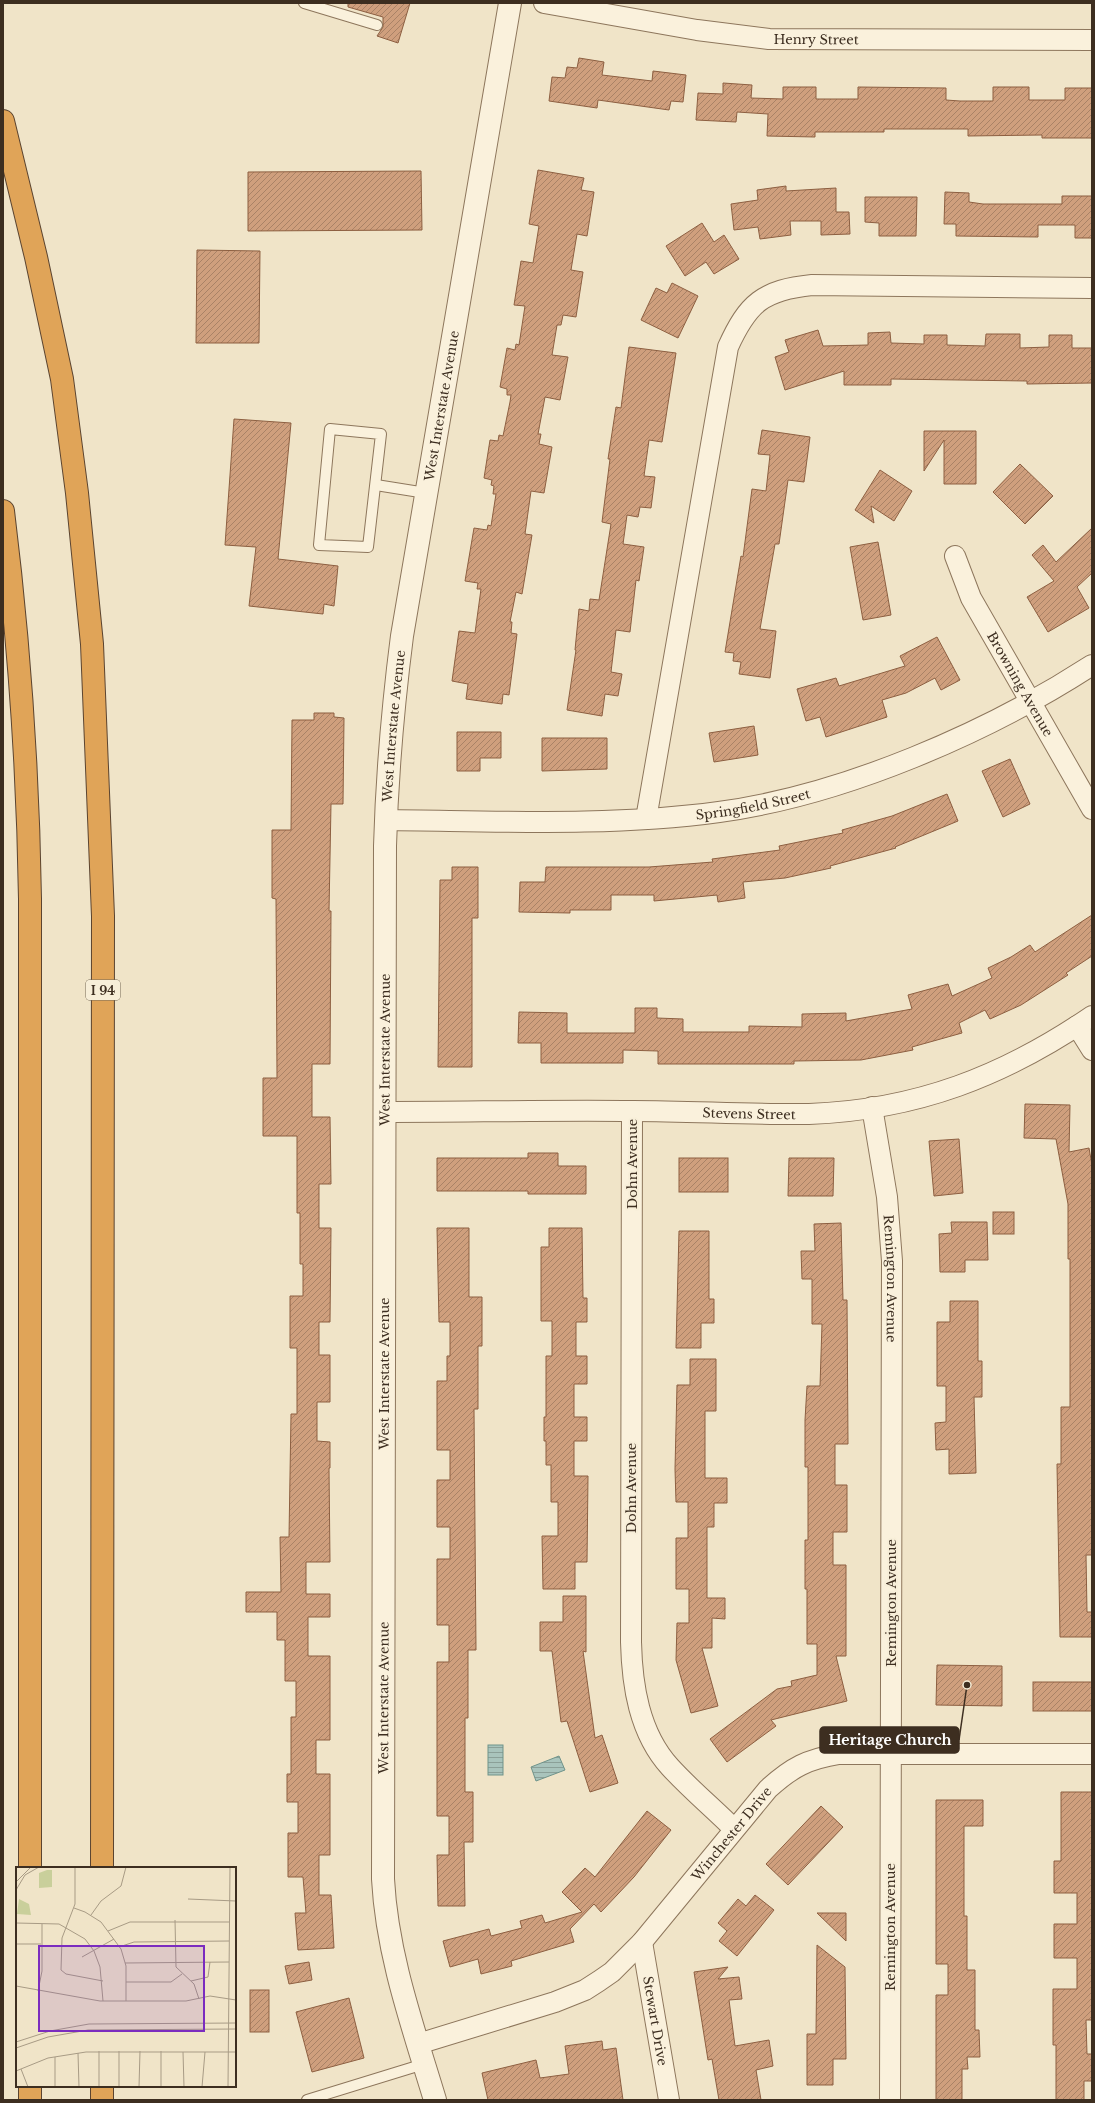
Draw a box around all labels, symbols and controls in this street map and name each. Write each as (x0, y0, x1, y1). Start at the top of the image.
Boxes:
street label: Henry Street (773, 31, 859, 48)
street label: West Interstate Avenue (420, 329, 462, 483)
street label: Browning Avenue (984, 628, 1057, 739)
street label: West Interstate Avenue (378, 649, 409, 803)
street label: Springfield Street (695, 785, 812, 823)
street label: West Interstate Avenue (376, 973, 393, 1127)
road number: I 94 (86, 980, 120, 1000)
street label: Stevens Street (702, 1104, 796, 1123)
street label: Dohn Avenue (624, 1119, 641, 1209)
street label: Remington Avenue (880, 1214, 901, 1343)
street label: West Interstate Avenue (375, 1297, 393, 1451)
street label: Dohn Avenue (623, 1443, 640, 1533)
street label: Remington Avenue (883, 1539, 900, 1667)
street label: West Interstate Avenue (375, 1621, 392, 1775)
callout: Heritage Church (820, 1727, 959, 1753)
text: Heritage Church (828, 1731, 952, 1749)
street label: Winchester Drive (687, 1783, 775, 1885)
street label: Remington Avenue (882, 1863, 899, 1991)
inset map (16, 1867, 236, 2087)
street label: Stewart Drive (639, 1975, 671, 2067)

